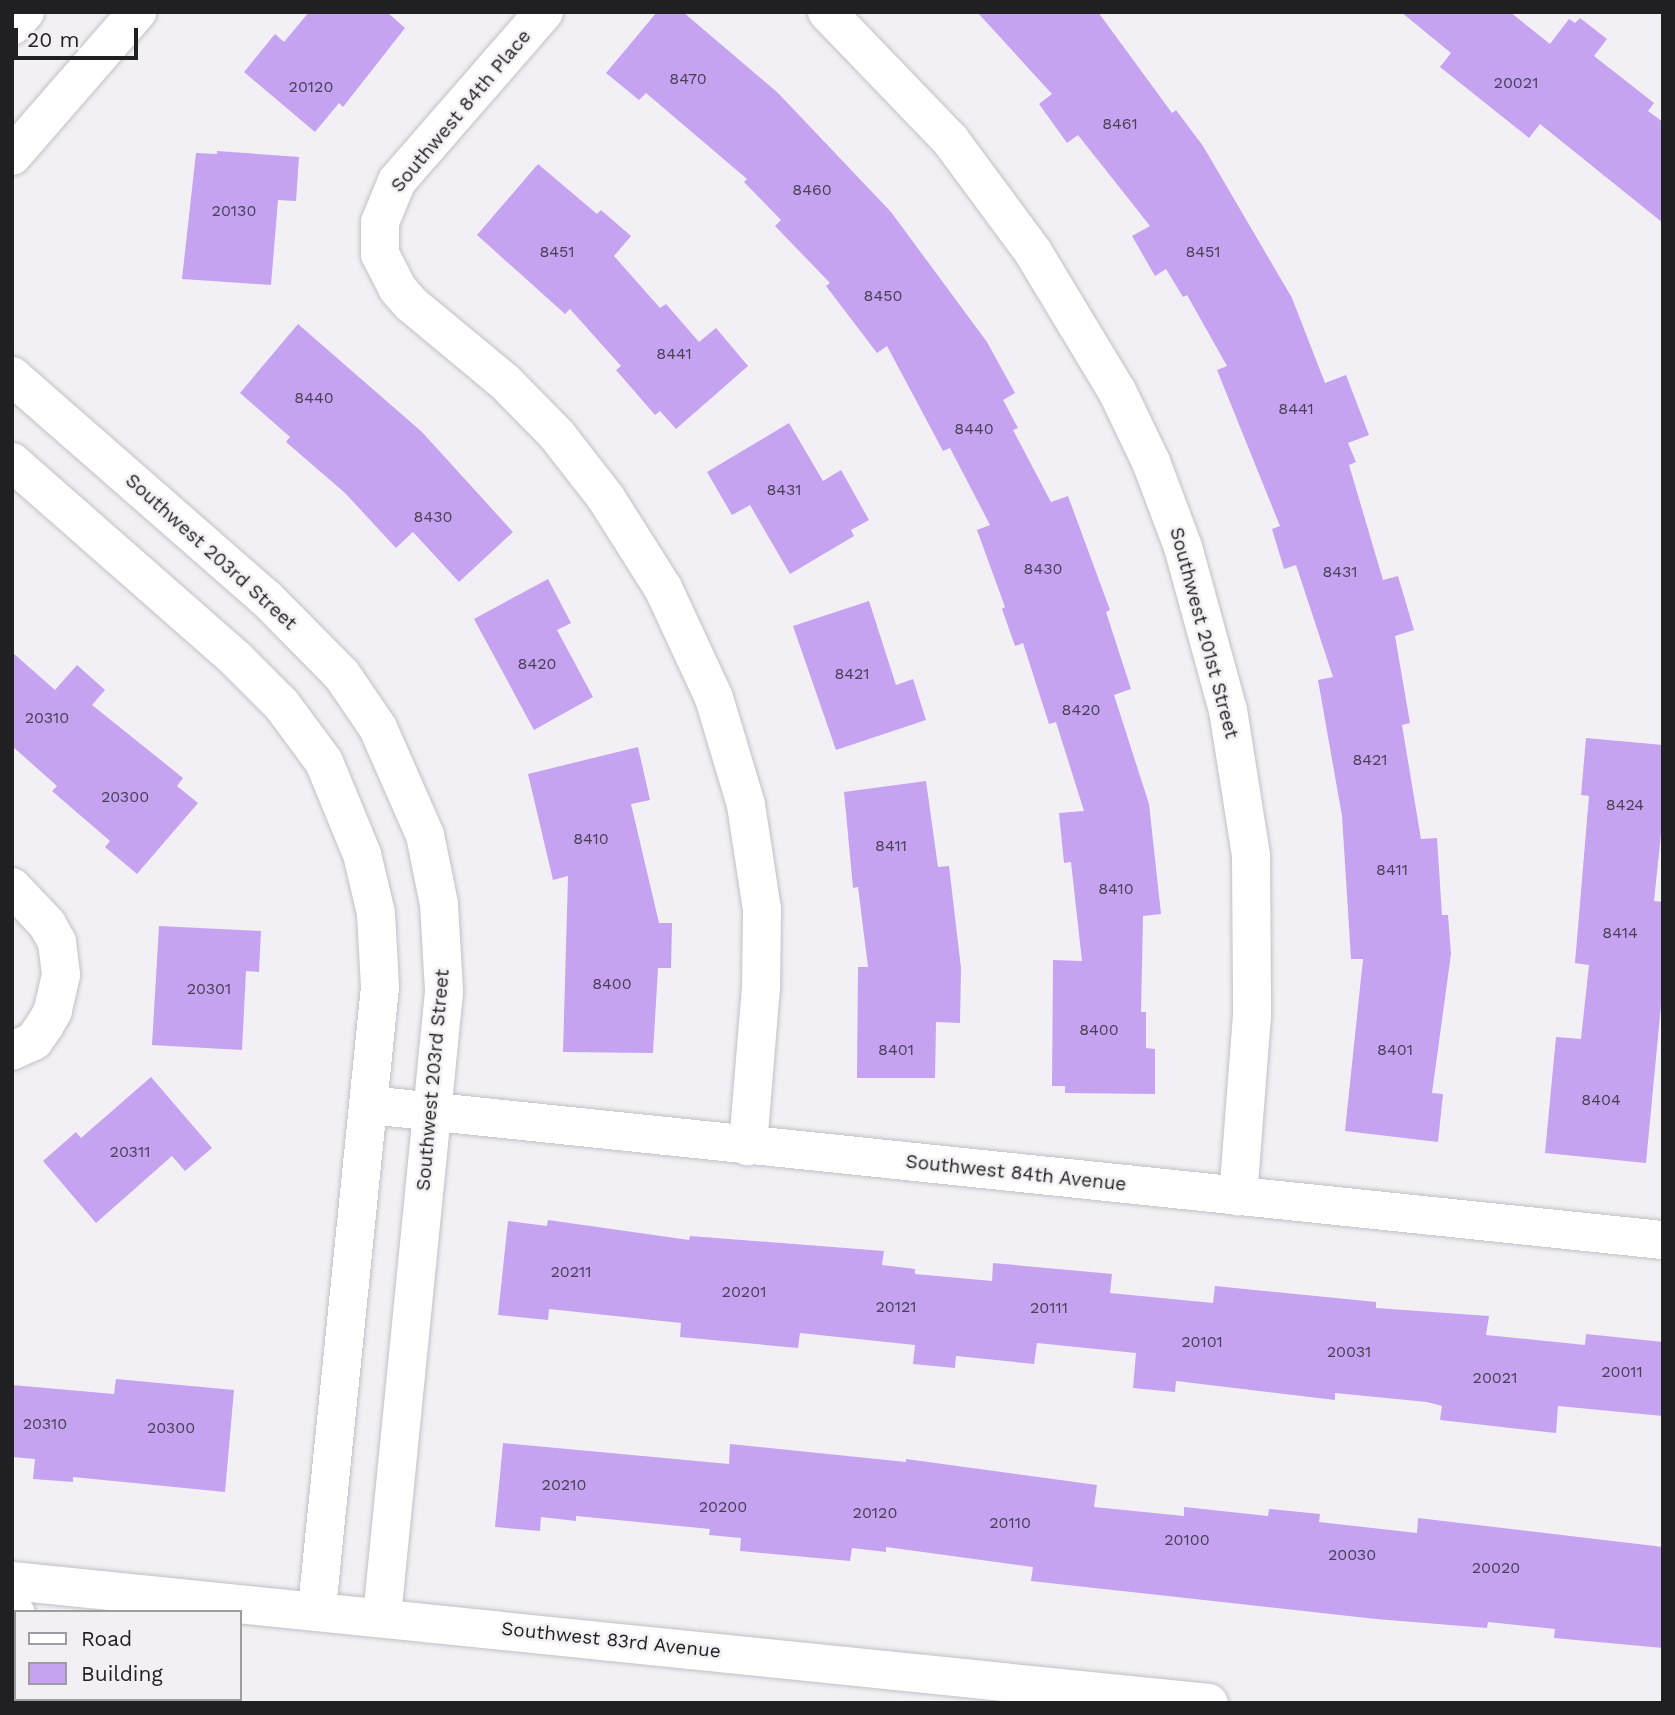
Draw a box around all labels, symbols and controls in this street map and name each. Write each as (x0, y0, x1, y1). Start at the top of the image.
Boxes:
scale bar (18, 14, 142, 58)
street label: Southwest 84th Place (386, 25, 536, 197)
text: 20 m (27, 27, 79, 52)
house number: 8470 (669, 69, 707, 89)
house number: 20021 (1494, 73, 1538, 93)
house number: 20120 (289, 77, 333, 97)
house number: 8461 (1102, 114, 1138, 134)
house number: 8460 (792, 180, 832, 200)
house number: 20130 (212, 201, 256, 221)
house number: 8451 (539, 242, 575, 262)
house number: 8451 (1185, 242, 1221, 262)
house number: 8450 (864, 286, 902, 306)
house number: 8441 (656, 344, 692, 364)
house number: 8440 (294, 388, 334, 408)
house number: 8441 (1278, 399, 1314, 419)
house number: 8440 (954, 419, 994, 439)
street label: Southwest 203rd Street (121, 469, 301, 635)
house number: 8431 (766, 480, 802, 500)
house number: 8430 (414, 507, 452, 527)
street label: Southwest 201st Street (1165, 525, 1243, 741)
house number: 8430 (1024, 559, 1062, 579)
house number: 8431 (1322, 562, 1358, 582)
house number: 8420 (518, 654, 556, 674)
house number: 8421 (834, 664, 870, 684)
house number: 8420 (1062, 700, 1100, 720)
house number: 20310 (25, 708, 69, 728)
house number: 8421 (1352, 750, 1388, 770)
house number: 20300 (101, 787, 149, 807)
house number: 8424 (1606, 795, 1644, 815)
house number: 8410 (573, 829, 609, 849)
house number: 8411 (875, 836, 907, 856)
house number: 8411 (1376, 860, 1408, 880)
house number: 8410 (1098, 879, 1134, 899)
house number: 8414 (1602, 923, 1638, 943)
street label: Southwest 203rd Street (412, 968, 454, 1192)
house number: 8400 (592, 974, 632, 994)
house number: 20301 (187, 979, 231, 999)
house number: 8400 (1079, 1020, 1119, 1040)
house number: 8401 (878, 1040, 914, 1060)
house number: 8401 (1377, 1040, 1413, 1060)
house number: 8404 (1581, 1090, 1621, 1110)
house number: 20311 (110, 1142, 150, 1162)
street label: Southwest 84th Avenue (904, 1150, 1128, 1196)
house number: 20211 (550, 1262, 592, 1282)
house number: 20201 (722, 1282, 766, 1302)
house number: 20121 (875, 1297, 917, 1317)
house number: 20111 (1030, 1298, 1068, 1318)
house number: 20101 (1181, 1332, 1223, 1352)
house number: 20031 (1327, 1342, 1371, 1362)
house number: 20011 (1601, 1362, 1643, 1382)
house number: 20021 (1473, 1368, 1517, 1388)
house number: 20310 (23, 1414, 67, 1434)
house number: 20300 (147, 1418, 195, 1438)
house number: 20210 (542, 1475, 586, 1495)
house number: 20200 (699, 1497, 747, 1517)
house number: 20120 (853, 1503, 897, 1523)
house number: 20110 (989, 1513, 1031, 1533)
house number: 20100 (1164, 1530, 1210, 1550)
house number: 20030 (1328, 1545, 1376, 1565)
house number: 20020 (1472, 1558, 1520, 1578)
legend (14, 1610, 242, 1701)
street label: Southwest 83rd Avenue (500, 1617, 722, 1663)
text: Road (81, 1626, 132, 1651)
text: Building (81, 1661, 163, 1686)

